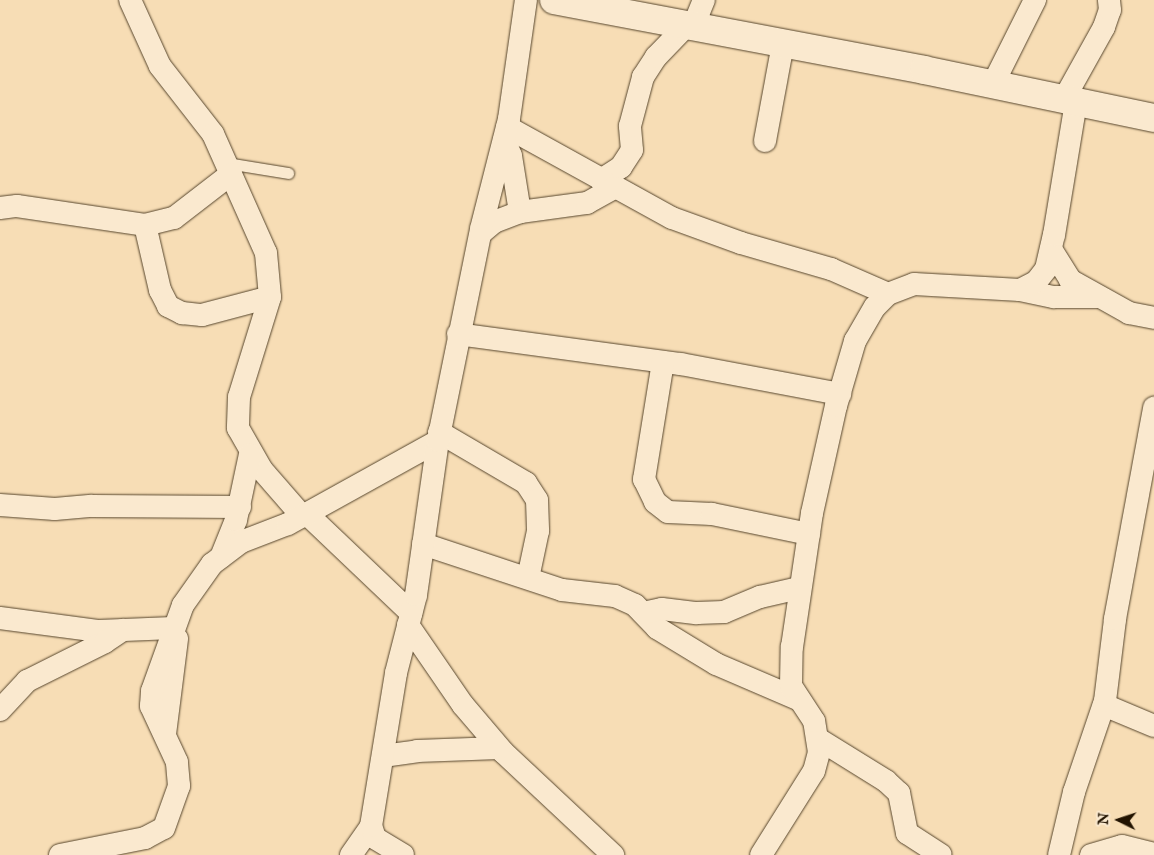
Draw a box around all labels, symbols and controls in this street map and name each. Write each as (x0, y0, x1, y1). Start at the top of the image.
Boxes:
north arrow (1094, 795, 1144, 845)
text: N (1095, 812, 1113, 826)

